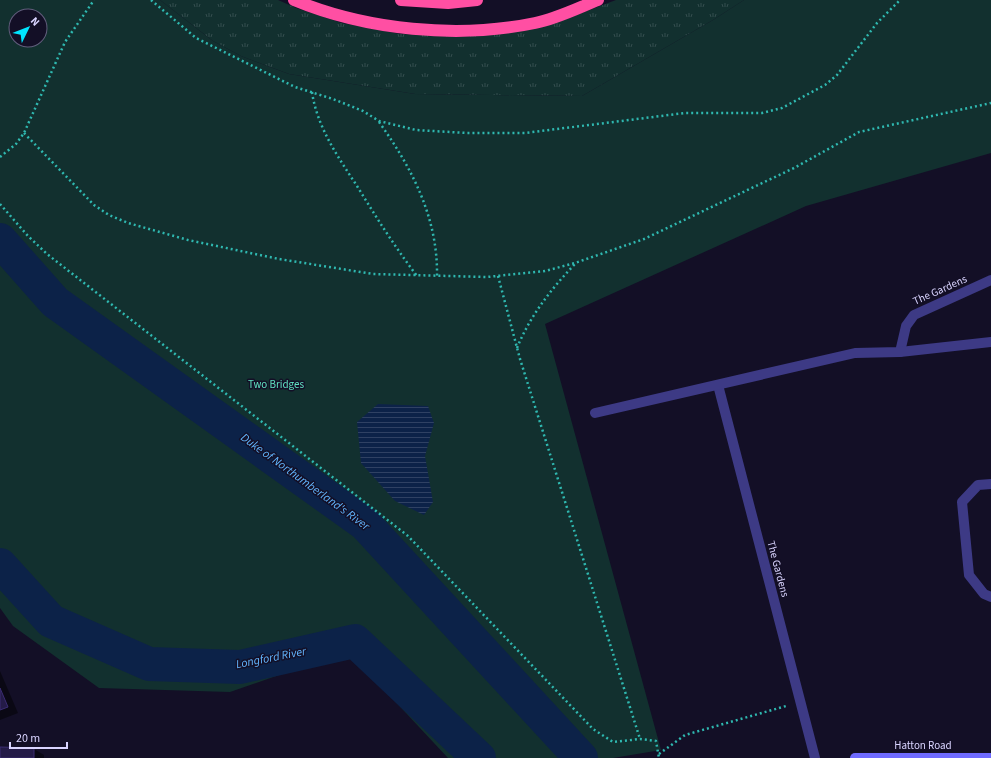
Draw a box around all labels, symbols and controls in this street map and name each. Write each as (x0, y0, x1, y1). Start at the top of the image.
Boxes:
north arrow (8, 8, 48, 48)
text: N (27, 14, 43, 29)
street label: The Gardens (911, 271, 970, 309)
park label: Two Bridges (248, 377, 304, 392)
water label: Duke of Northumberland's River (237, 429, 374, 535)
street label: The Gardens (763, 539, 793, 599)
water label: Longford River (234, 643, 308, 673)
scale bar (10, 724, 67, 750)
text: 20 m (16, 730, 40, 747)
street label: Hatton Road (894, 738, 952, 753)

